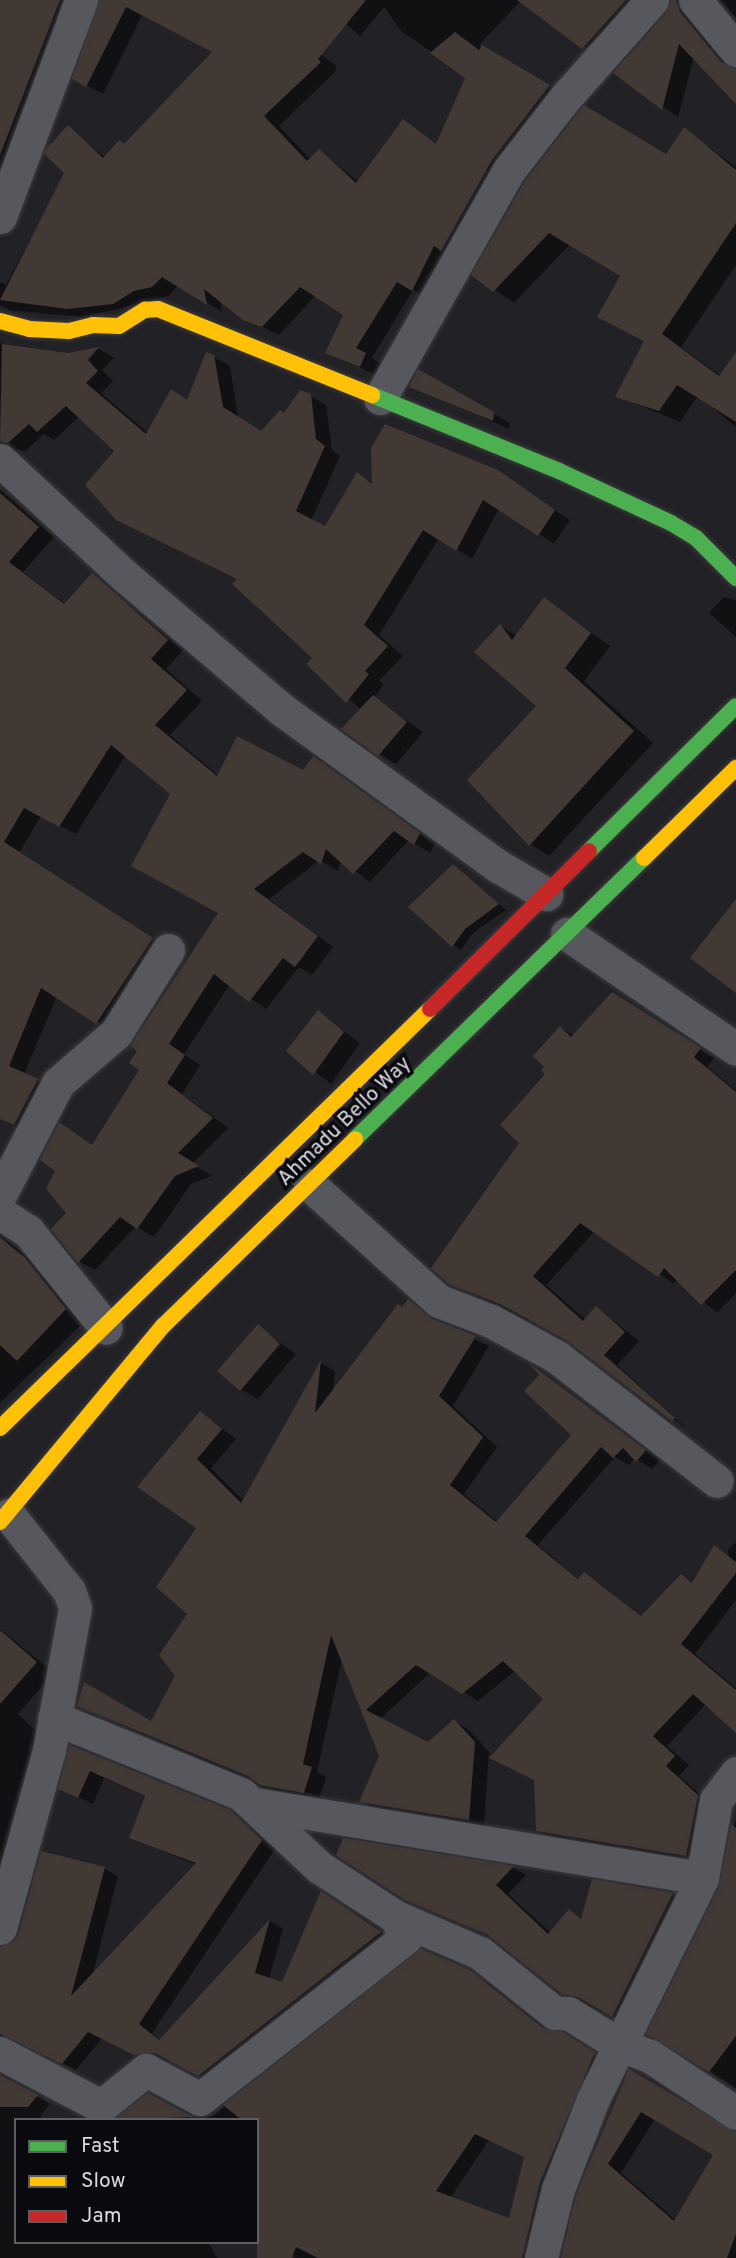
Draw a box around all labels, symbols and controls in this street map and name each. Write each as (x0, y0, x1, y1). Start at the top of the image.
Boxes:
street label: Ahmadu Bello Way (273, 1052, 417, 1192)
legend (14, 2118, 259, 2244)
text: Fast (81, 2133, 120, 2160)
text: Slow (81, 2168, 126, 2195)
text: Jam (81, 2203, 122, 2230)

